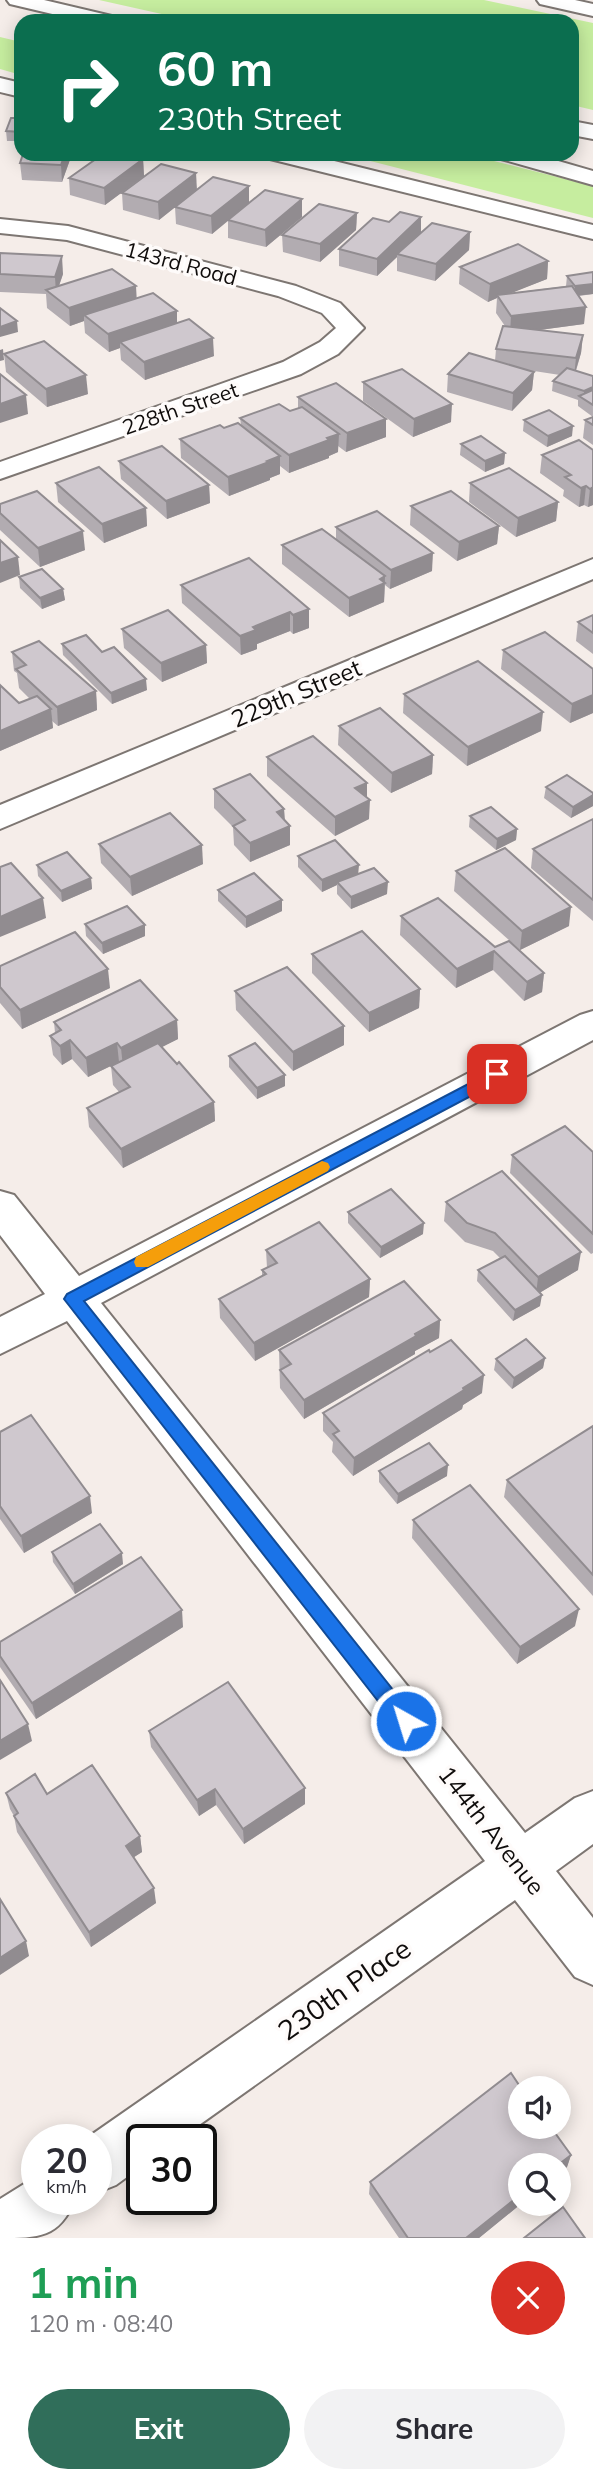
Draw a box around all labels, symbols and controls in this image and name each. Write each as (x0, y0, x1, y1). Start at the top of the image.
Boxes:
text: 60 m (157, 37, 273, 98)
icon: right (42, 42, 133, 133)
text: 230th Street (157, 98, 341, 138)
street label: 143rd Road (122, 236, 240, 290)
street label: 228th Street (119, 376, 241, 440)
street label: 229th Street (226, 652, 366, 734)
pin (467, 1044, 527, 1104)
icon: arrive (478, 1055, 516, 1093)
position arrow (369, 1684, 443, 1758)
street label: 144th Avenue (432, 1759, 552, 1901)
street label: 230th Place (271, 1930, 417, 2048)
map controls (508, 2076, 571, 2216)
button: sound (508, 2076, 571, 2139)
speed limit sign: 30 (126, 2124, 217, 2215)
text: 20 (45, 2138, 88, 2182)
button: search (508, 2153, 571, 2216)
text: km/h (46, 2175, 87, 2198)
text: 1 min (28, 2256, 139, 2309)
button: close (491, 2261, 565, 2335)
text: 120 m · 08:40 (28, 2309, 173, 2338)
button: Exit (28, 2389, 290, 2469)
button: Share (304, 2389, 565, 2469)

